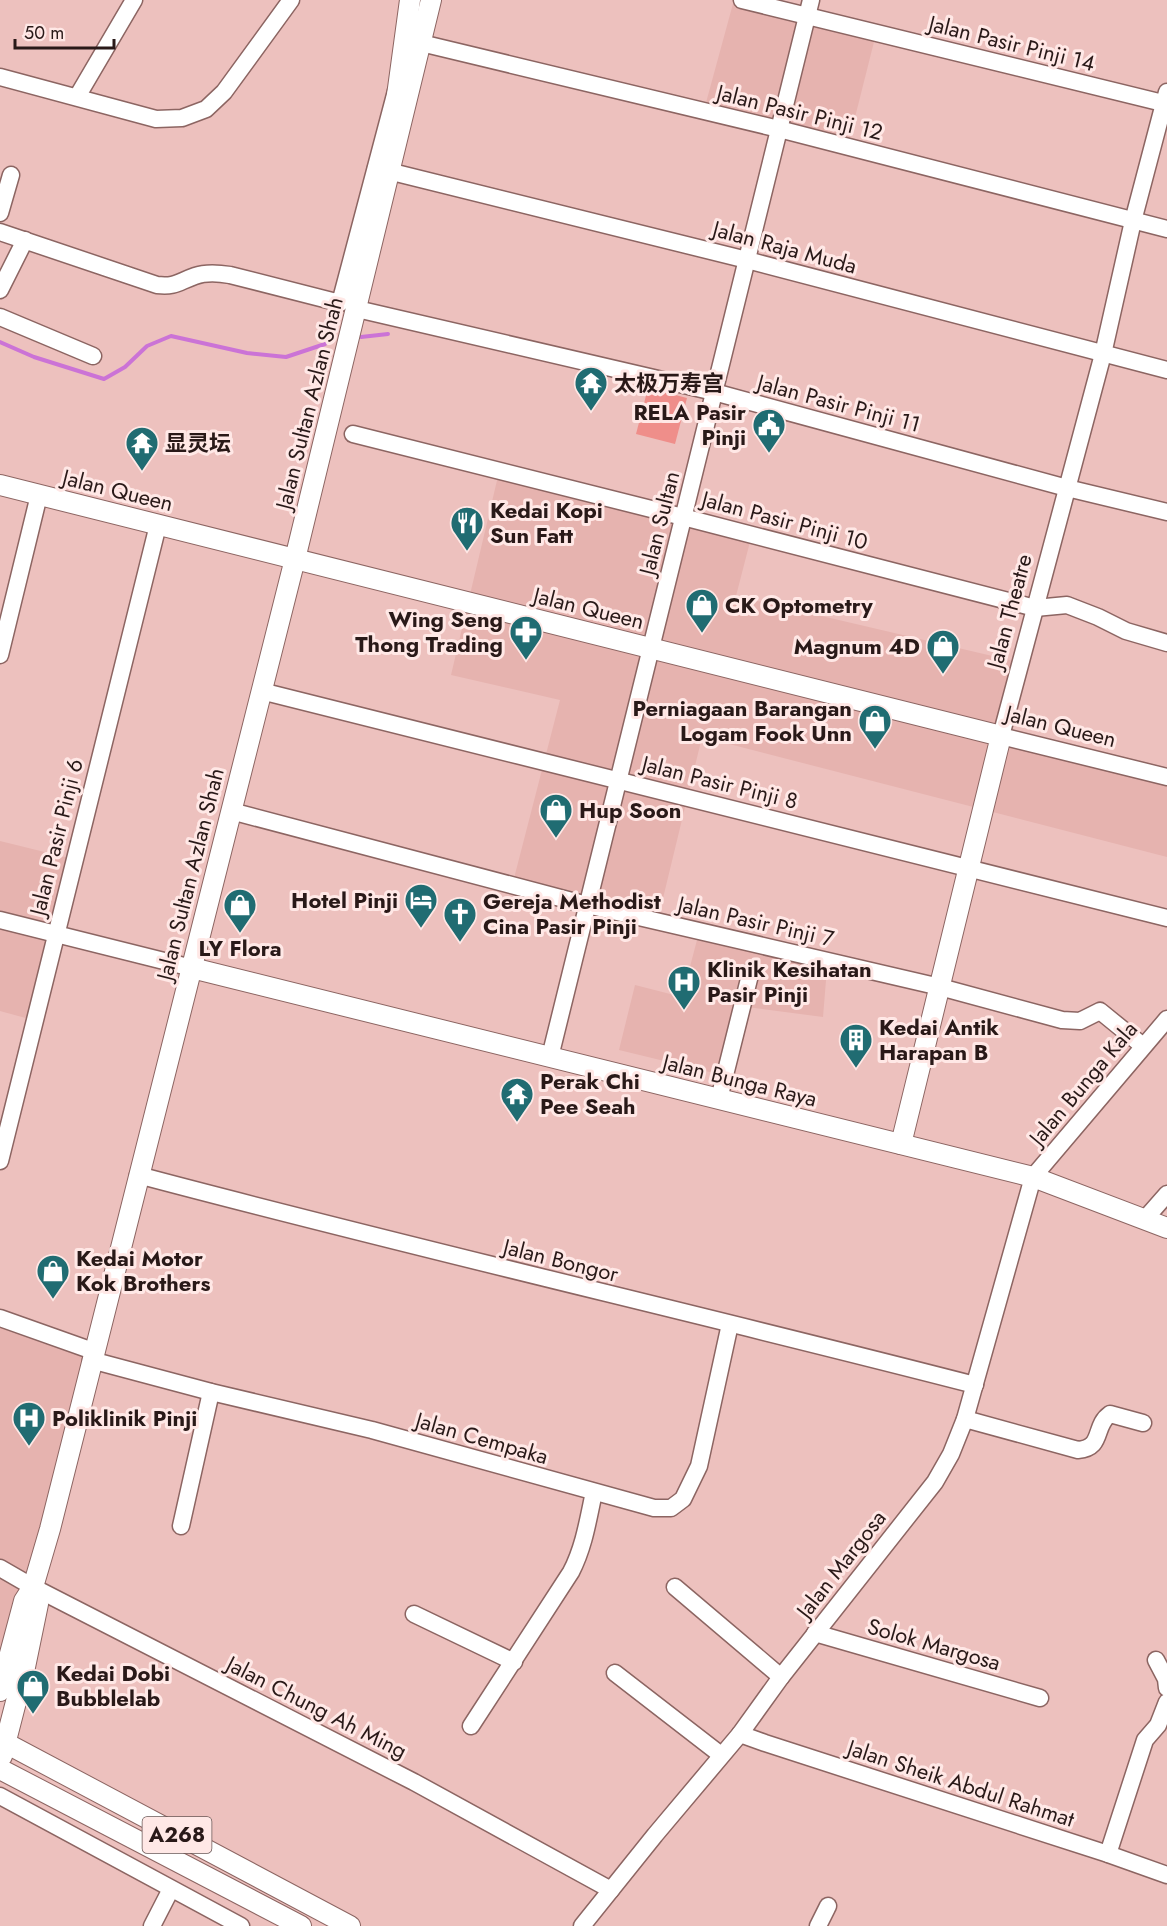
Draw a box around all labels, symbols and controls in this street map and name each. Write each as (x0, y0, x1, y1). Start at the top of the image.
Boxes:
street label: Jalan Pasir Pinji 14 (923, 6, 1099, 79)
scale bar (15, 12, 114, 50)
text: 50 m (24, 20, 64, 46)
street label: Jalan Pasir Pinji 12 (711, 75, 886, 148)
street label: Jalan Raja Muda (707, 212, 860, 282)
street label: Jalan Sultan Azlan Shah (266, 294, 351, 515)
temple icon: 太极万寿宫 (573, 365, 609, 412)
street label: Jalan Pasir Pinji 11 (751, 365, 924, 440)
place label: 太极万寿宫 (614, 367, 724, 399)
place label: RELA Pasir Pinji (633, 396, 746, 453)
public building icon: RELA Pasir Pinji (751, 407, 787, 454)
temple icon: 显灵坛 (124, 425, 160, 472)
place label: 显灵坛 (165, 427, 231, 459)
street label: Jalan Queen (56, 460, 177, 519)
street label: Jalan Sultan (630, 468, 687, 581)
street label: Jalan Pasir Pinji 10 (696, 482, 872, 558)
place label: Kedai Kopi Sun Fatt (490, 494, 603, 551)
restaurant icon: Kedai Kopi Sun Fatt (449, 505, 485, 552)
street label: Jalan Theatre (978, 550, 1040, 675)
street label: Jalan Queen (527, 578, 648, 637)
shop icon: CK Optometry (684, 587, 720, 634)
place label: CK Optometry (725, 589, 873, 621)
place label: Wing Seng Thong Trading (355, 603, 503, 660)
pharmacy icon: Wing Seng Thong Trading (508, 614, 544, 661)
shop icon: Magnum 4D (925, 628, 961, 675)
place label: Magnum 4D (794, 630, 920, 662)
place label: Perniagaan Barangan Logam Fook Unn (632, 692, 852, 749)
street label: Jalan Queen (999, 696, 1120, 755)
shop icon: Perniagaan Barangan Logam Fook Unn (857, 703, 893, 750)
street label: Jalan Pasir Pinji 8 (636, 746, 801, 817)
street label: Jalan Pasir Pinji 6 (20, 755, 91, 921)
street label: Jalan Sultan Azlan Shah (147, 765, 232, 986)
shop icon: Hup Soon (538, 792, 574, 839)
place label: Hup Soon (579, 794, 681, 826)
hotel icon: Hotel Pinji (403, 882, 439, 929)
place label: Hotel Pinji (291, 884, 398, 916)
place label: Gereja Methodist Cina Pasir Pinji (483, 885, 661, 942)
shop icon: LY Flora (222, 887, 258, 934)
street label: Jalan Pasir Pinji 7 (672, 887, 838, 955)
church icon: Gereja Methodist Cina Pasir Pinji (442, 896, 478, 943)
place label: LY Flora (198, 932, 282, 964)
place label: Klinik Kesihatan Pasir Pinji (707, 953, 872, 1010)
hospital icon: Klinik Kesihatan Pasir Pinji (666, 964, 702, 1011)
place label: Kedai Antik Harapan B (879, 1011, 999, 1068)
street label: Jalan Bunga Kala (1020, 1014, 1145, 1154)
building icon: Kedai Antik Harapan B (838, 1022, 874, 1069)
street label: Jalan Bunga Raya (657, 1045, 820, 1115)
place label: Perak Chi Pee Seah (540, 1065, 640, 1122)
temple icon: Perak Chi Pee Seah (499, 1076, 535, 1123)
street label: Jalan Bongor (497, 1230, 622, 1290)
place label: Kedai Motor Kok Brothers (76, 1242, 211, 1299)
shop icon: Kedai Motor Kok Brothers (35, 1253, 71, 1300)
hospital icon: Poliklinik Pinji (11, 1400, 47, 1447)
place label: Poliklinik Pinji (52, 1402, 197, 1434)
street label: Jalan Cempaka (409, 1403, 552, 1472)
street label: Jalan Margosa (787, 1503, 893, 1627)
street label: Solok Margosa (864, 1610, 1004, 1678)
street label: Jalan Chung Ah Ming (218, 1646, 413, 1766)
place label: Kedai Dobi Bubblelab (56, 1657, 170, 1714)
shop icon: Kedai Dobi Bubblelab (15, 1668, 51, 1715)
street label: Jalan Sheik Abdul Rahmat (841, 1730, 1079, 1835)
road number: A268 (142, 1817, 212, 1853)

